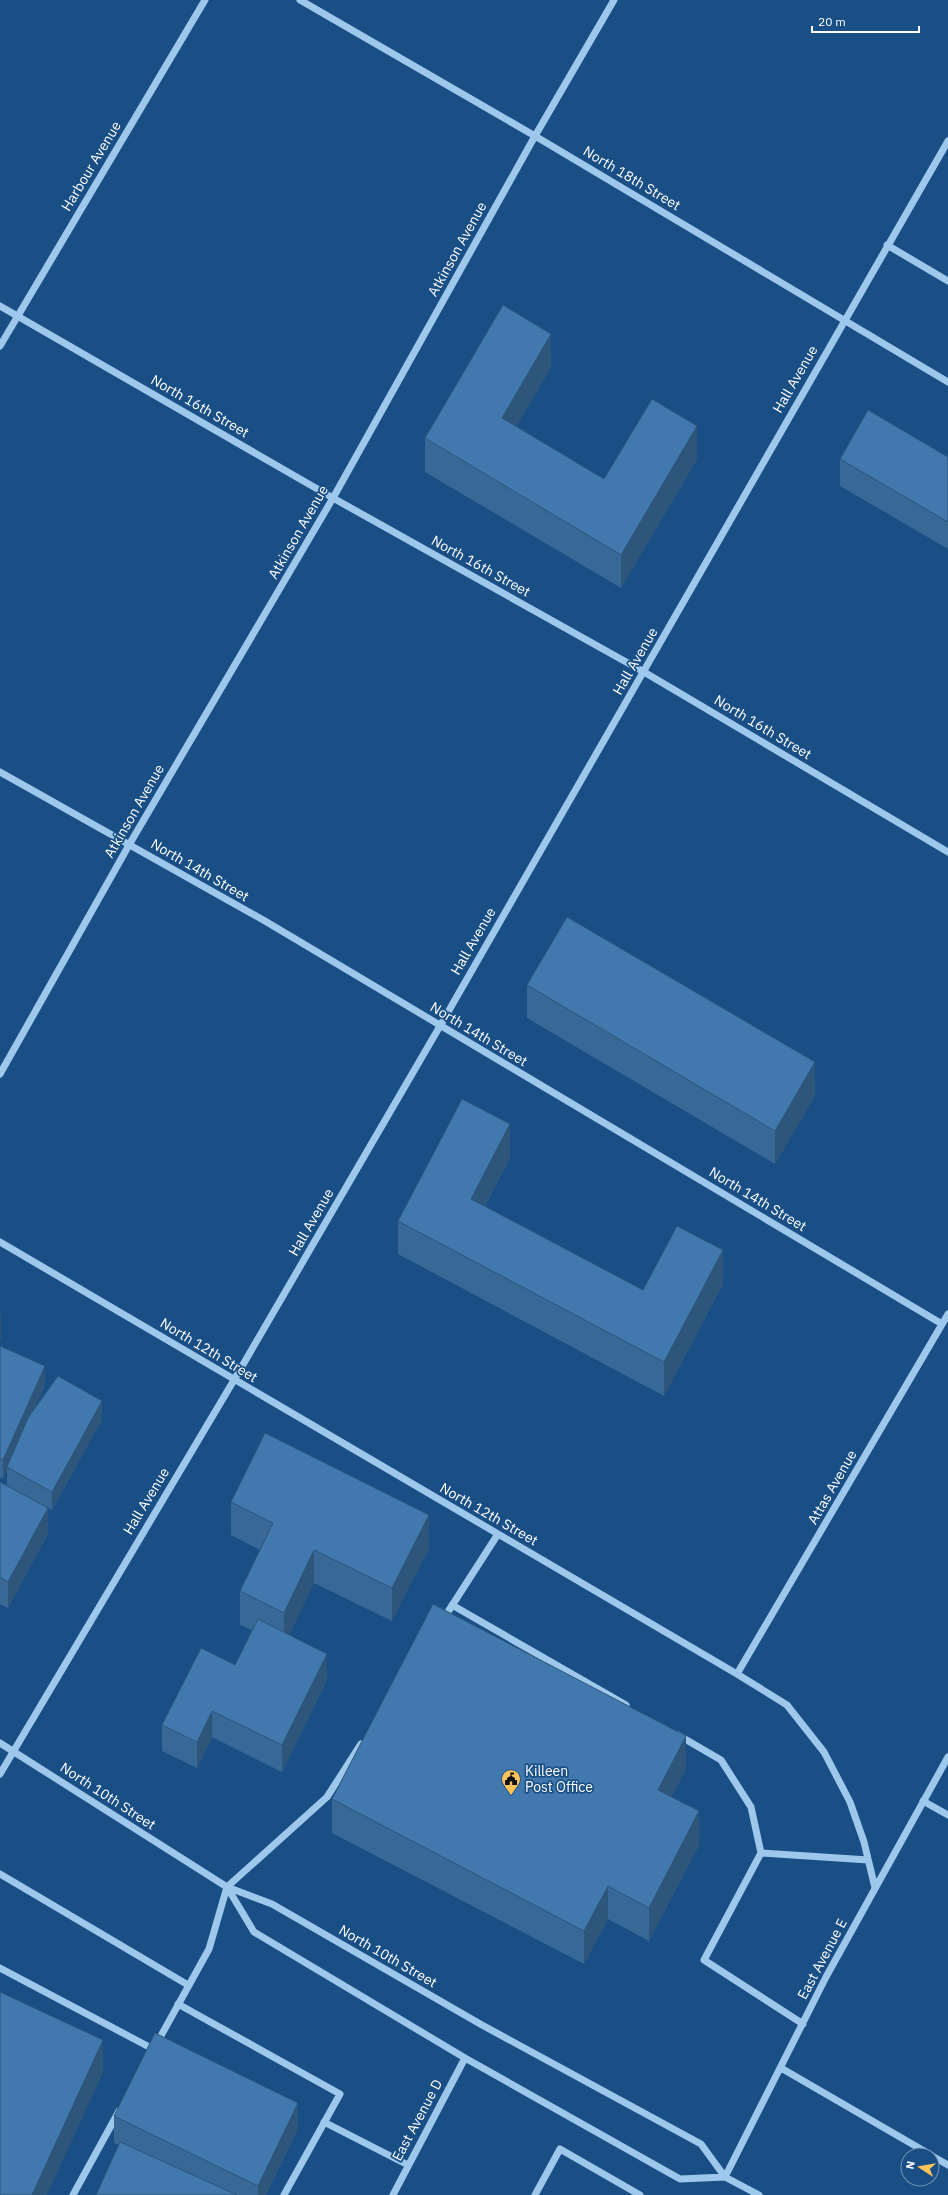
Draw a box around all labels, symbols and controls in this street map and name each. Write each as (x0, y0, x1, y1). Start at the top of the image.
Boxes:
scale bar (812, 8, 919, 34)
text: 20 m (818, 14, 846, 29)
street label: Harbour Avenue (57, 118, 125, 214)
street label: North 18th Street (580, 142, 684, 214)
street label: Atkinson Avenue (424, 198, 491, 299)
street label: Hall Avenue (768, 342, 822, 416)
street label: North 16th Street (148, 371, 252, 441)
street label: Atkinson Avenue (264, 482, 332, 582)
street label: North 16th Street (428, 531, 534, 601)
street label: Hall Avenue (608, 624, 662, 698)
street label: North 16th Street (711, 691, 815, 763)
street label: Atkinson Avenue (100, 761, 168, 861)
street label: North 14th Street (148, 835, 252, 905)
street label: Hall Avenue (446, 904, 500, 978)
street label: North 14th Street (427, 998, 531, 1070)
street label: North 14th Street (706, 1163, 810, 1235)
street label: Hall Avenue (284, 1185, 338, 1259)
street label: North 12th Street (157, 1314, 261, 1386)
street label: Attas Avenue (803, 1446, 861, 1527)
street label: Hall Avenue (119, 1464, 173, 1538)
street label: North 12th Street (437, 1479, 541, 1549)
street label: North 10th Street (57, 1758, 159, 1834)
place label: Killeen Post Office (525, 1762, 593, 1796)
public building icon: Killeen Post Office (500, 1768, 522, 1796)
street label: East Avenue E (793, 1916, 851, 2002)
street label: North 10th Street (336, 1921, 440, 1991)
street label: East Avenue D (388, 2076, 446, 2164)
north arrow (900, 2147, 940, 2187)
text: N (903, 2160, 918, 2170)

